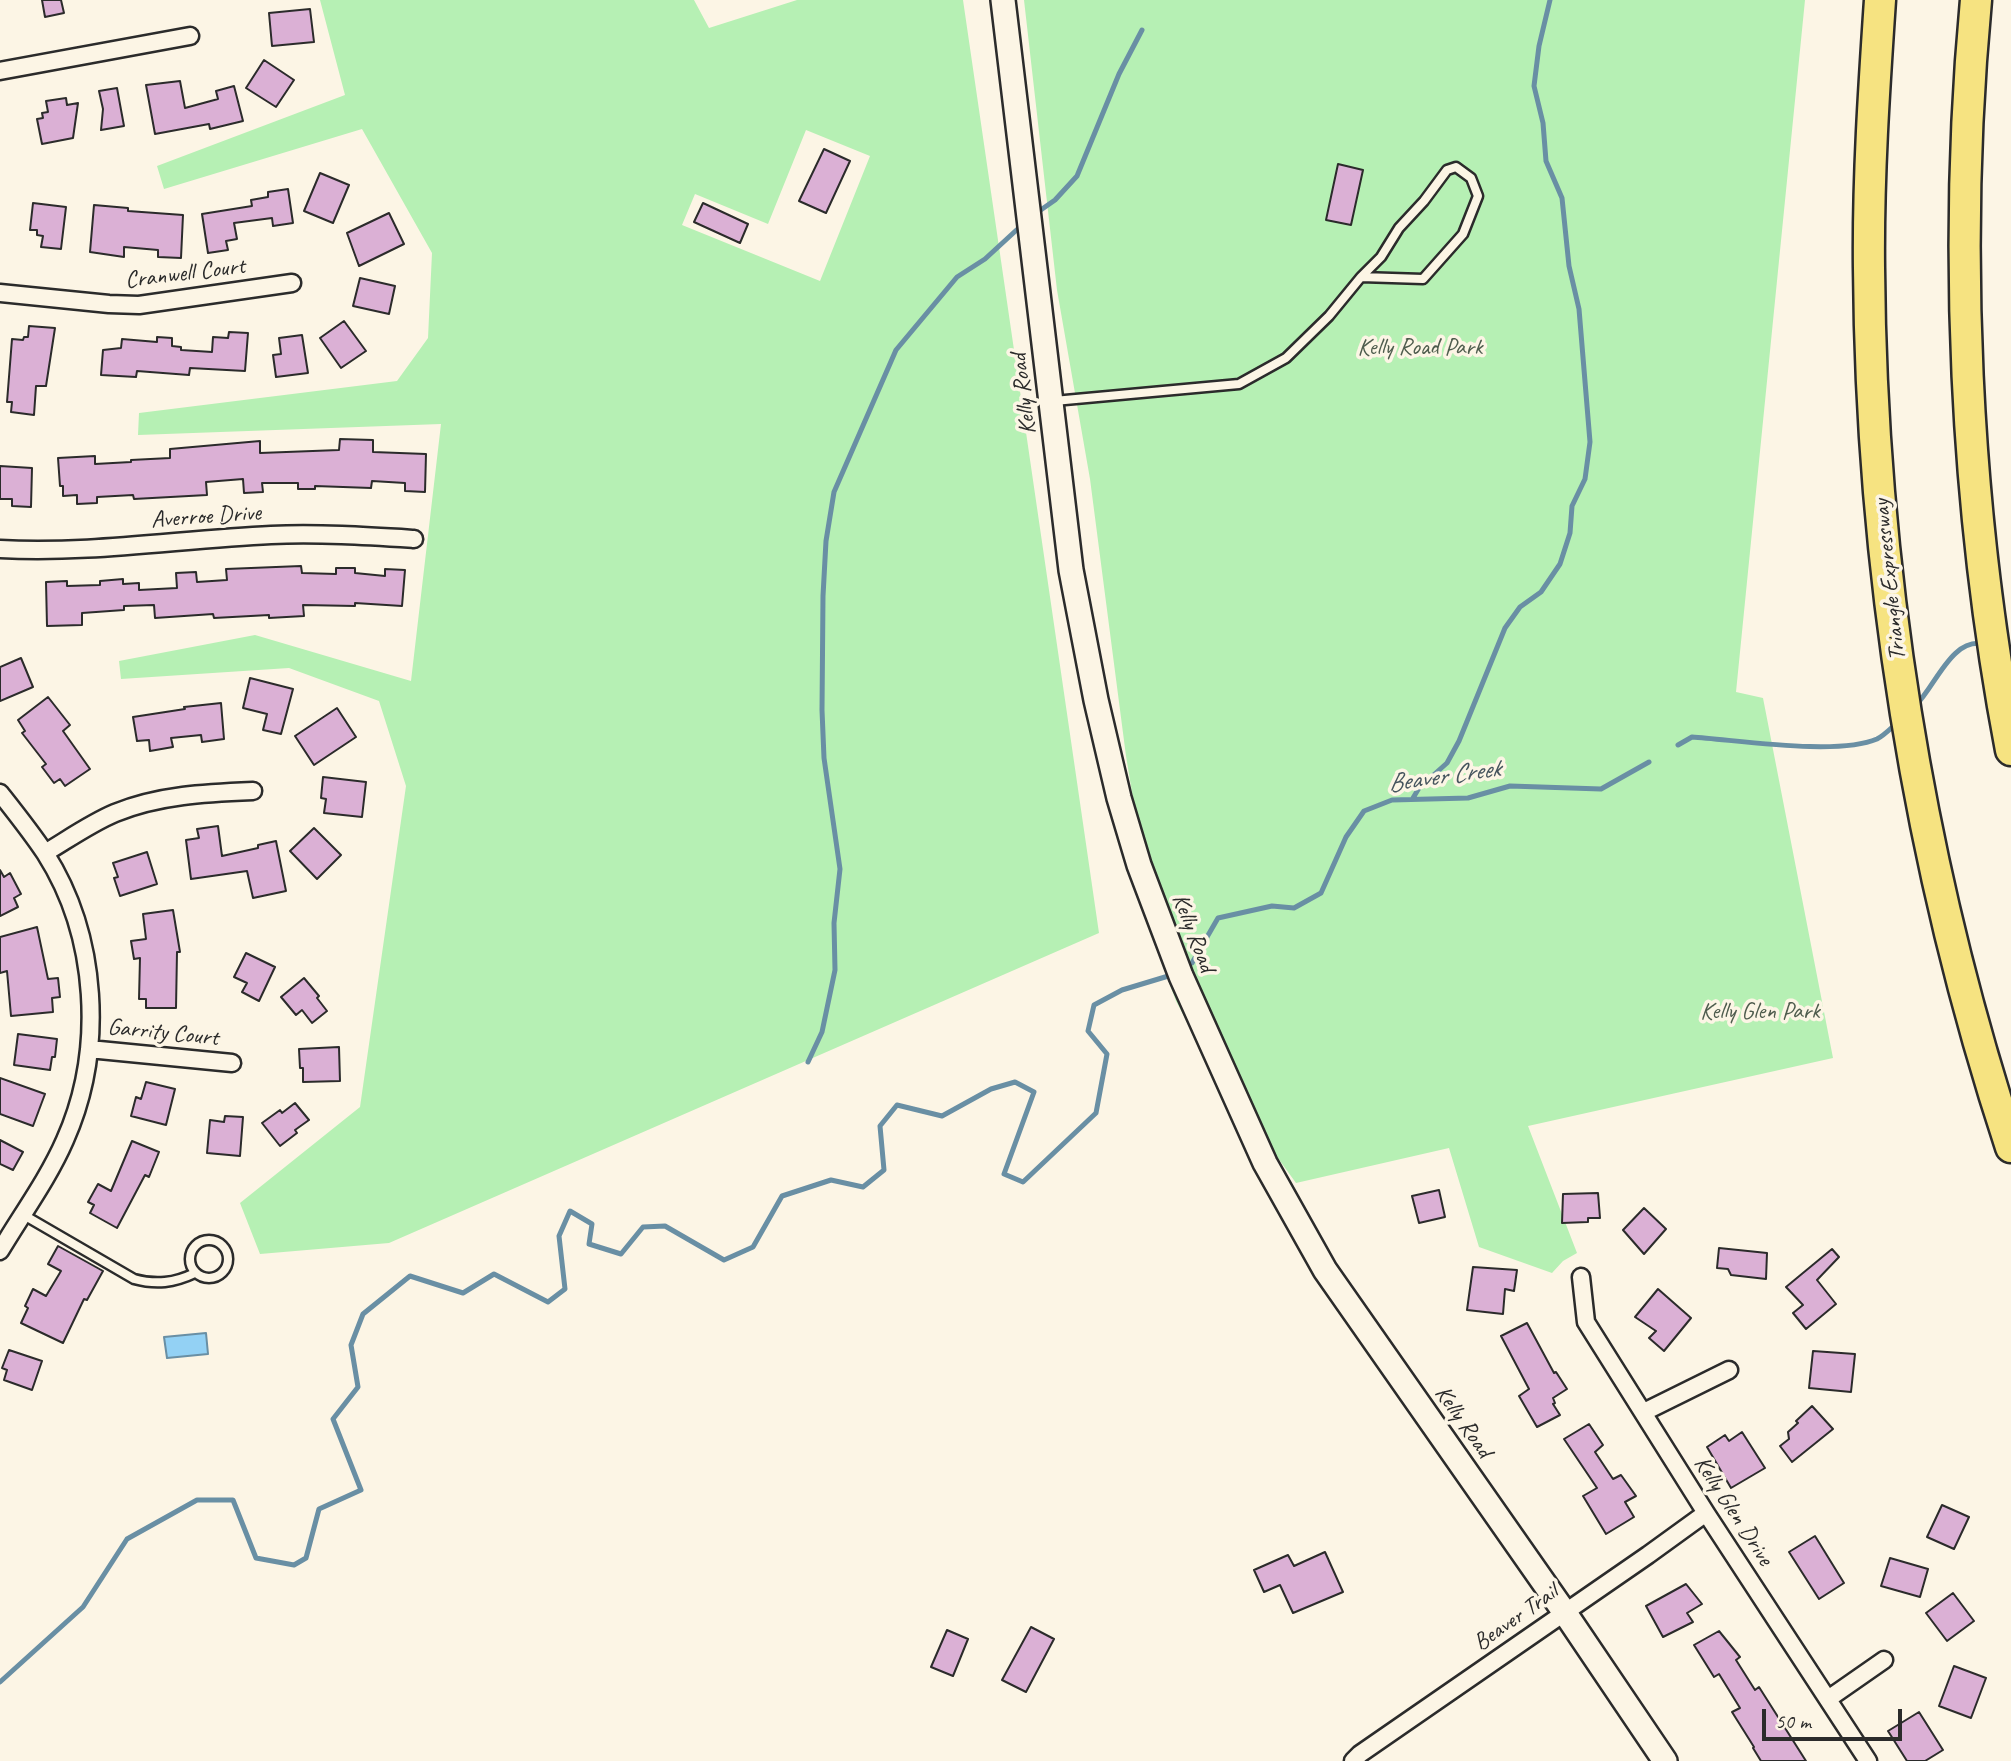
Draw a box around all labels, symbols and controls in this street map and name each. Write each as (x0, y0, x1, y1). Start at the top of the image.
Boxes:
street label: Cranwell Court (123, 252, 247, 296)
park label: Kelly Road Park (1357, 334, 1483, 362)
street label: Kelly Road (1005, 352, 1043, 436)
street label: Triangle Expressway (1867, 498, 1913, 662)
street label: Averroe Drive (150, 499, 262, 535)
water label: Beaver Creek (1386, 754, 1502, 800)
street label: Kelly Road (1165, 890, 1221, 976)
park label: Kelly Glen Park (1700, 998, 1820, 1026)
street label: Garrity Court (106, 1013, 220, 1053)
street label: Kelly Road (1428, 1380, 1498, 1464)
street label: Kelly Glen Drive (1687, 1451, 1779, 1571)
street label: Beaver Trail (1468, 1578, 1564, 1658)
scale bar (1766, 1694, 1906, 1738)
text: 50 m (1775, 1708, 1811, 1734)

